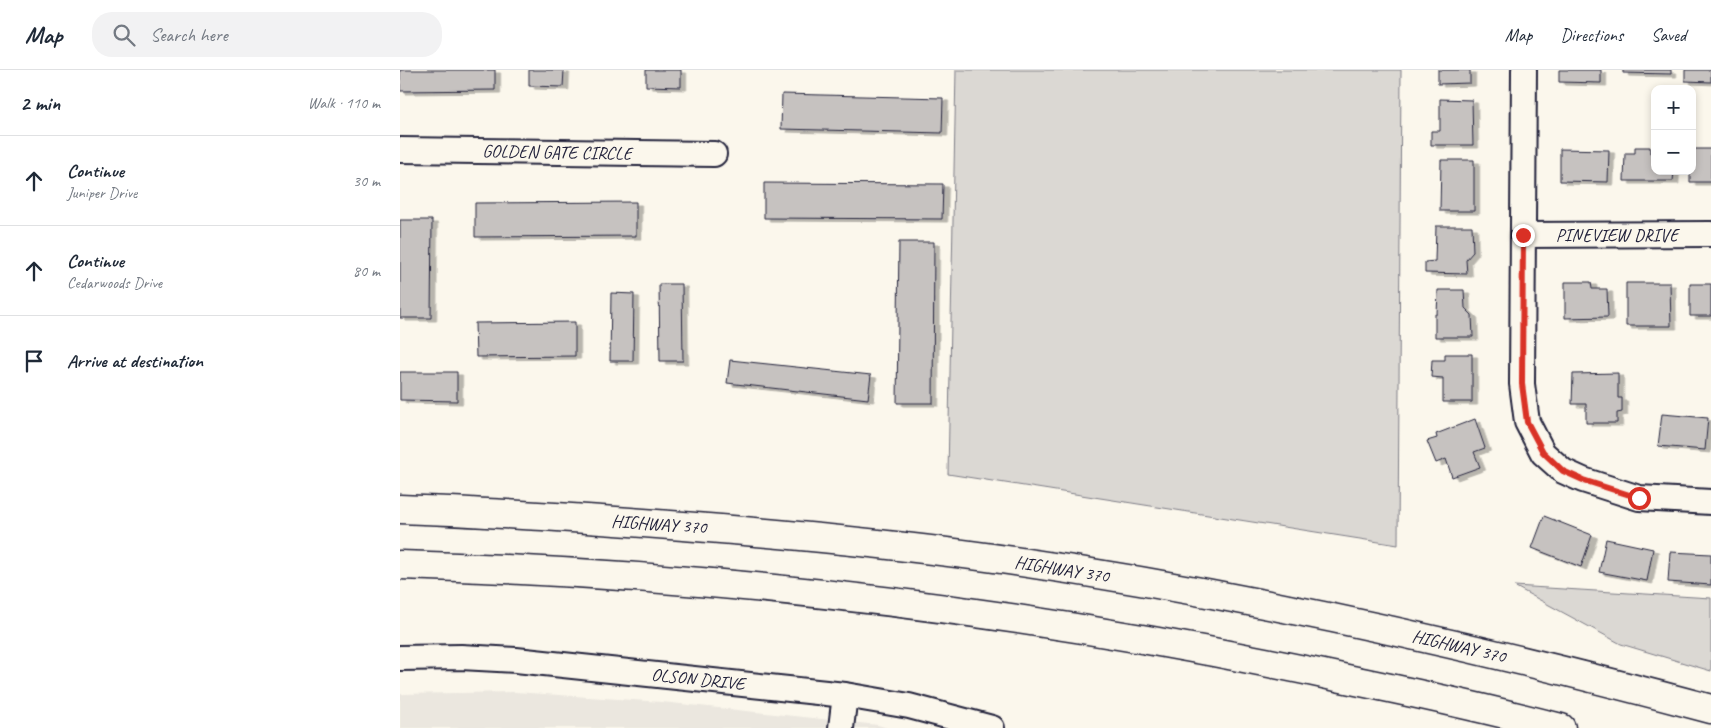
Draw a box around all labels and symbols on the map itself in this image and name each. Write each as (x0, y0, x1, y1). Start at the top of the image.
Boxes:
street label: GOLDEN GATE CIRCLE (482, 140, 634, 164)
route end (1512, 224, 1535, 247)
street label: PINEVIEW DRIVE (1556, 224, 1680, 246)
route start (1628, 487, 1651, 510)
street label: HIGHWAY 370 (611, 510, 709, 538)
street label: HIGHWAY 370 (1013, 551, 1113, 588)
street label: HIGHWAY 370 (1410, 625, 1510, 668)
street label: OLSON DRIVE (650, 663, 748, 695)

